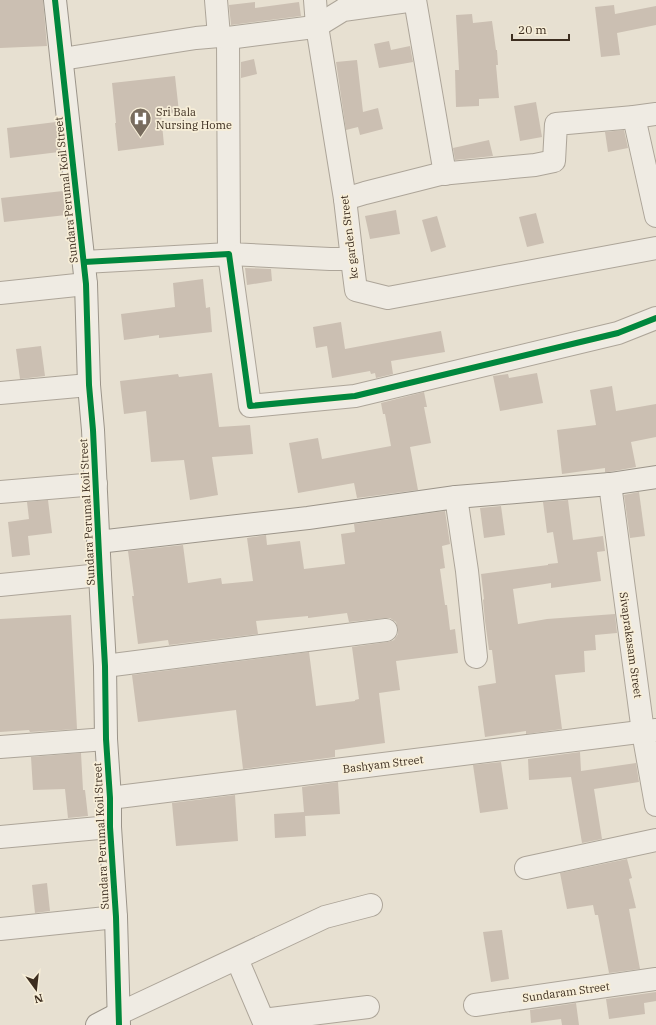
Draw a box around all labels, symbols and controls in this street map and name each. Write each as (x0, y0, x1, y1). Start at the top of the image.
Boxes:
scale bar (512, 16, 569, 42)
text: 20 m (518, 22, 547, 37)
hospital icon: Sri Bala Nursing Home (128, 105, 154, 138)
place label: Sri Bala Nursing Home (156, 105, 232, 132)
street label: Sundara Perumal Koil Street (51, 116, 81, 264)
street label: kc garden Street (337, 194, 361, 280)
street label: Sundara Perumal Koil Street (76, 438, 98, 586)
street label: Sivaprakasam Street (617, 591, 645, 699)
street label: Bashyam Street (342, 752, 424, 776)
street label: Sundara Perumal Koil Street (90, 762, 112, 910)
north arrow (16, 969, 56, 1009)
street label: Sundaram Street (522, 979, 611, 1005)
text: N (32, 991, 45, 1007)

